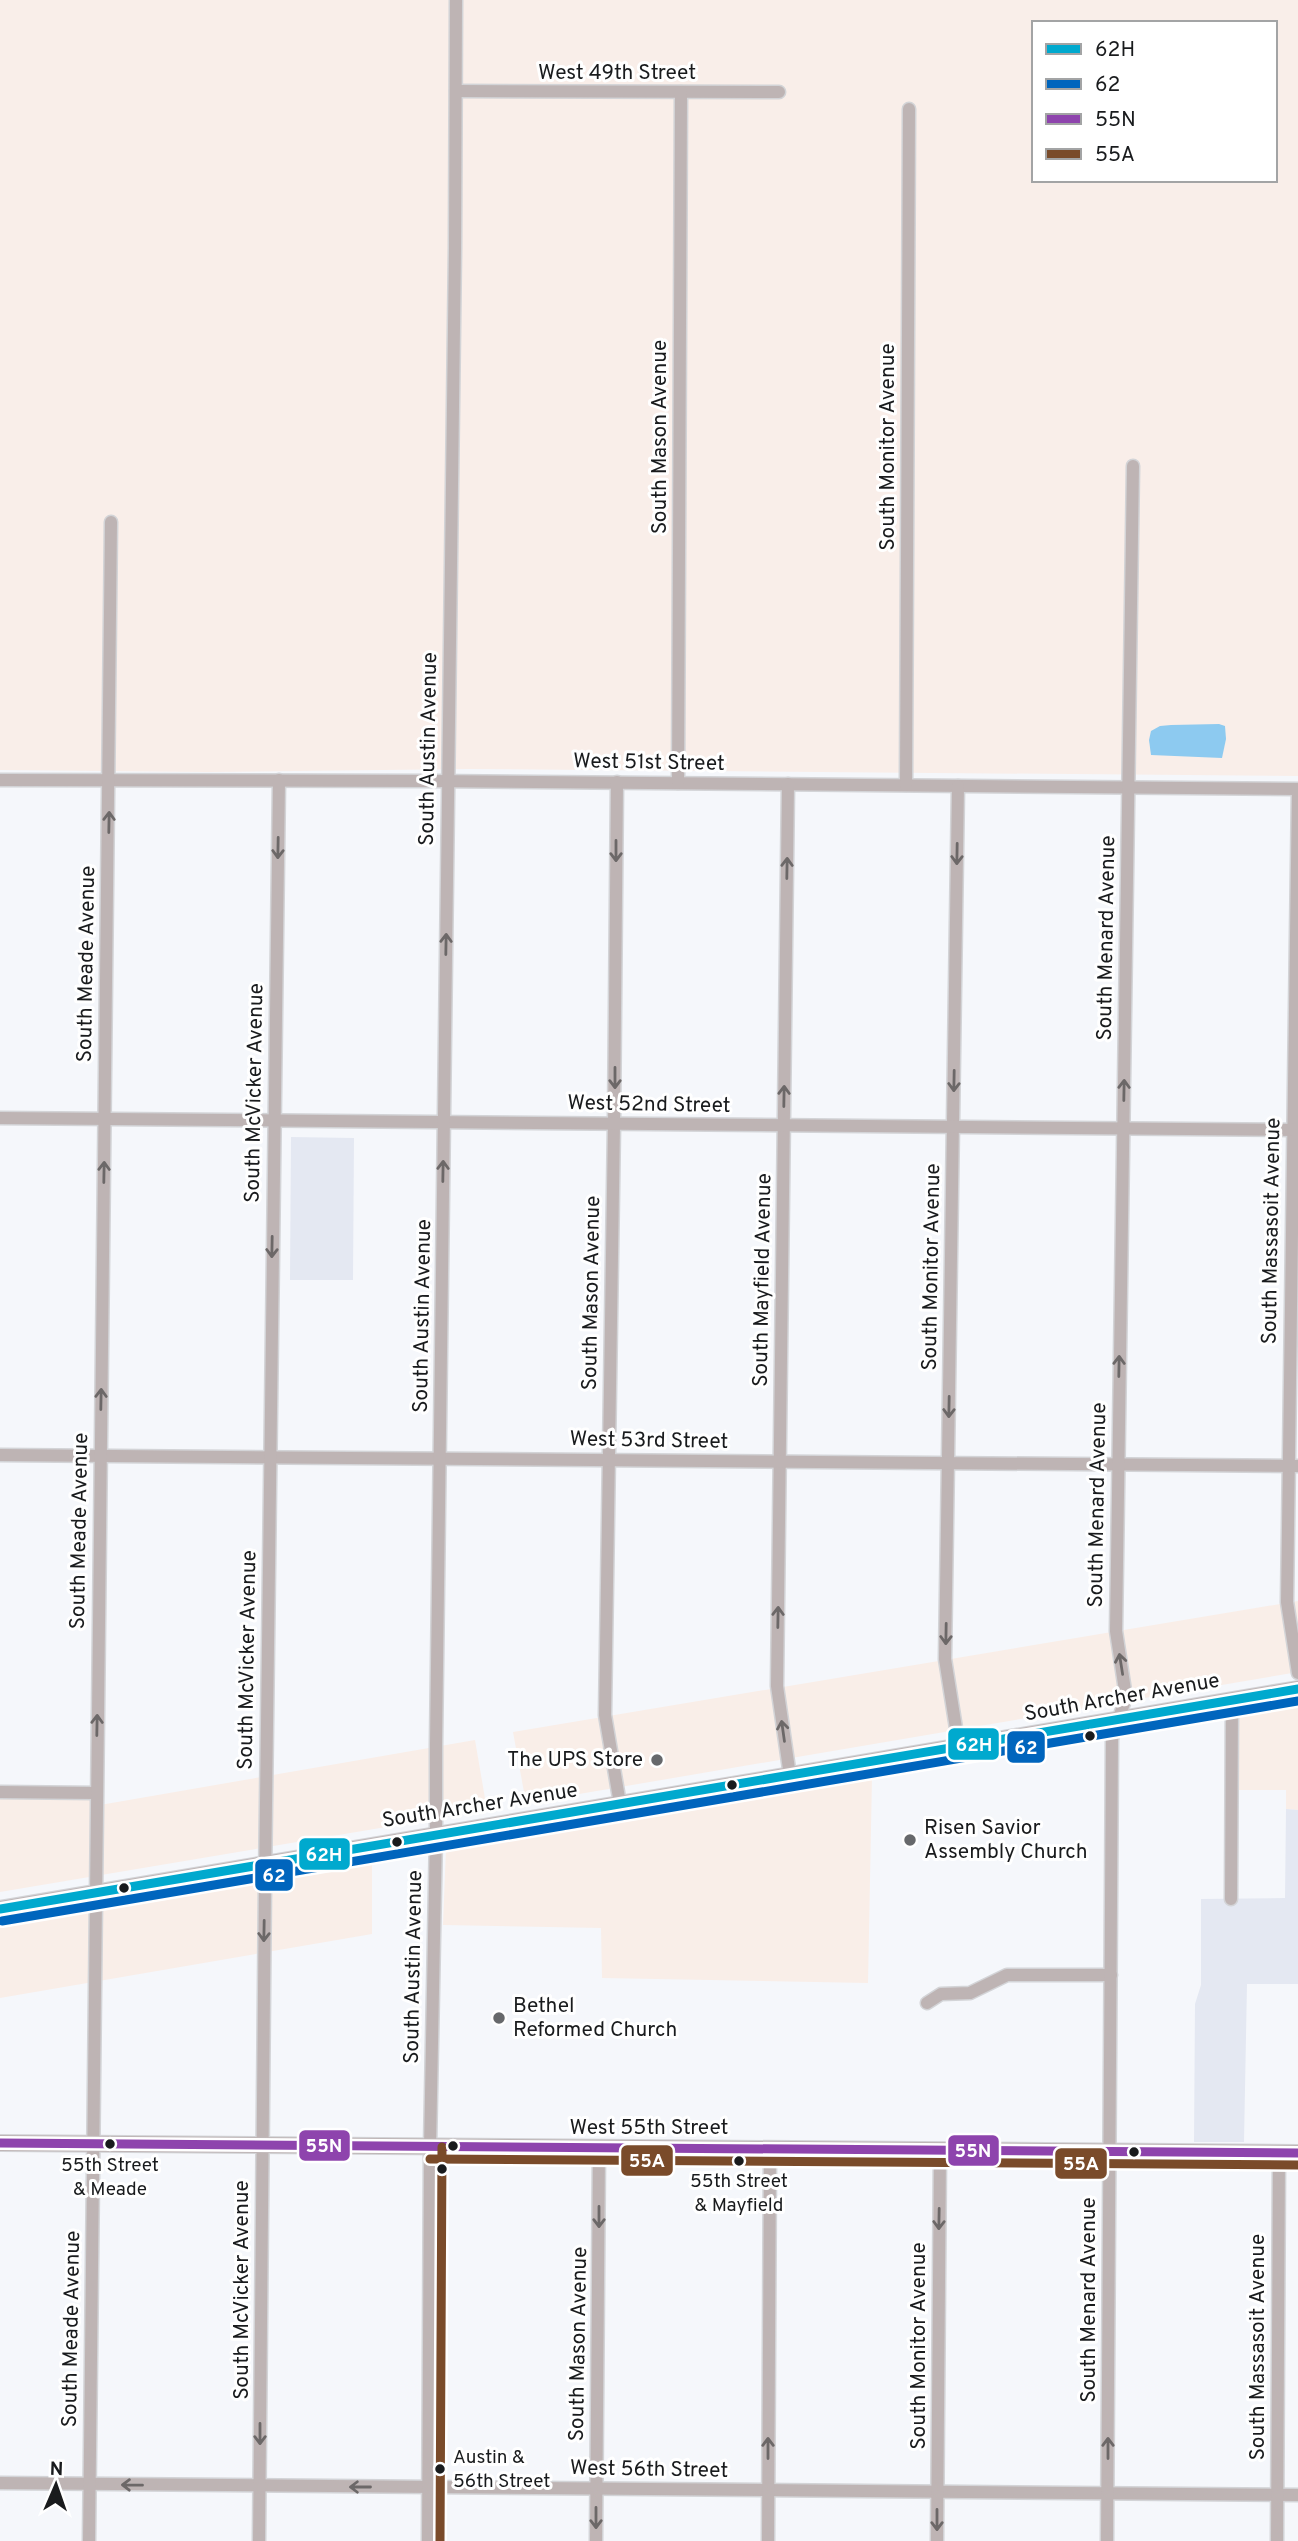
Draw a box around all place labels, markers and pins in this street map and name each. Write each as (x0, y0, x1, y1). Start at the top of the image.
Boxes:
unlabelled marker (1083, 1729, 1097, 1743)
place label: The UPS Store (507, 1747, 643, 1774)
marker: The UPS Store (649, 1752, 665, 1768)
unlabelled marker (725, 1778, 739, 1792)
place label: Risen Savior Assembly Church (924, 1815, 1088, 1866)
marker: Risen Savior Assembly Church (902, 1832, 918, 1848)
unlabelled marker (390, 1835, 404, 1849)
unlabelled marker (117, 1881, 131, 1895)
place label: Bethel Reformed Church (513, 1993, 677, 2044)
marker: Bethel Reformed Church (491, 2010, 507, 2026)
marker: 55th Street & Meade (103, 2137, 117, 2151)
unlabelled marker (446, 2139, 460, 2153)
unlabelled marker (1127, 2145, 1141, 2159)
place label: 55th Street & Meade (61, 2154, 159, 2202)
marker: 55th Street & Mayfield (732, 2154, 746, 2168)
unlabelled marker (435, 2162, 449, 2176)
place label: 55th Street & Mayfield (690, 2170, 788, 2218)
place label: Austin & 56th Street (453, 2446, 550, 2494)
marker: Austin & 56th Street (433, 2462, 447, 2476)

